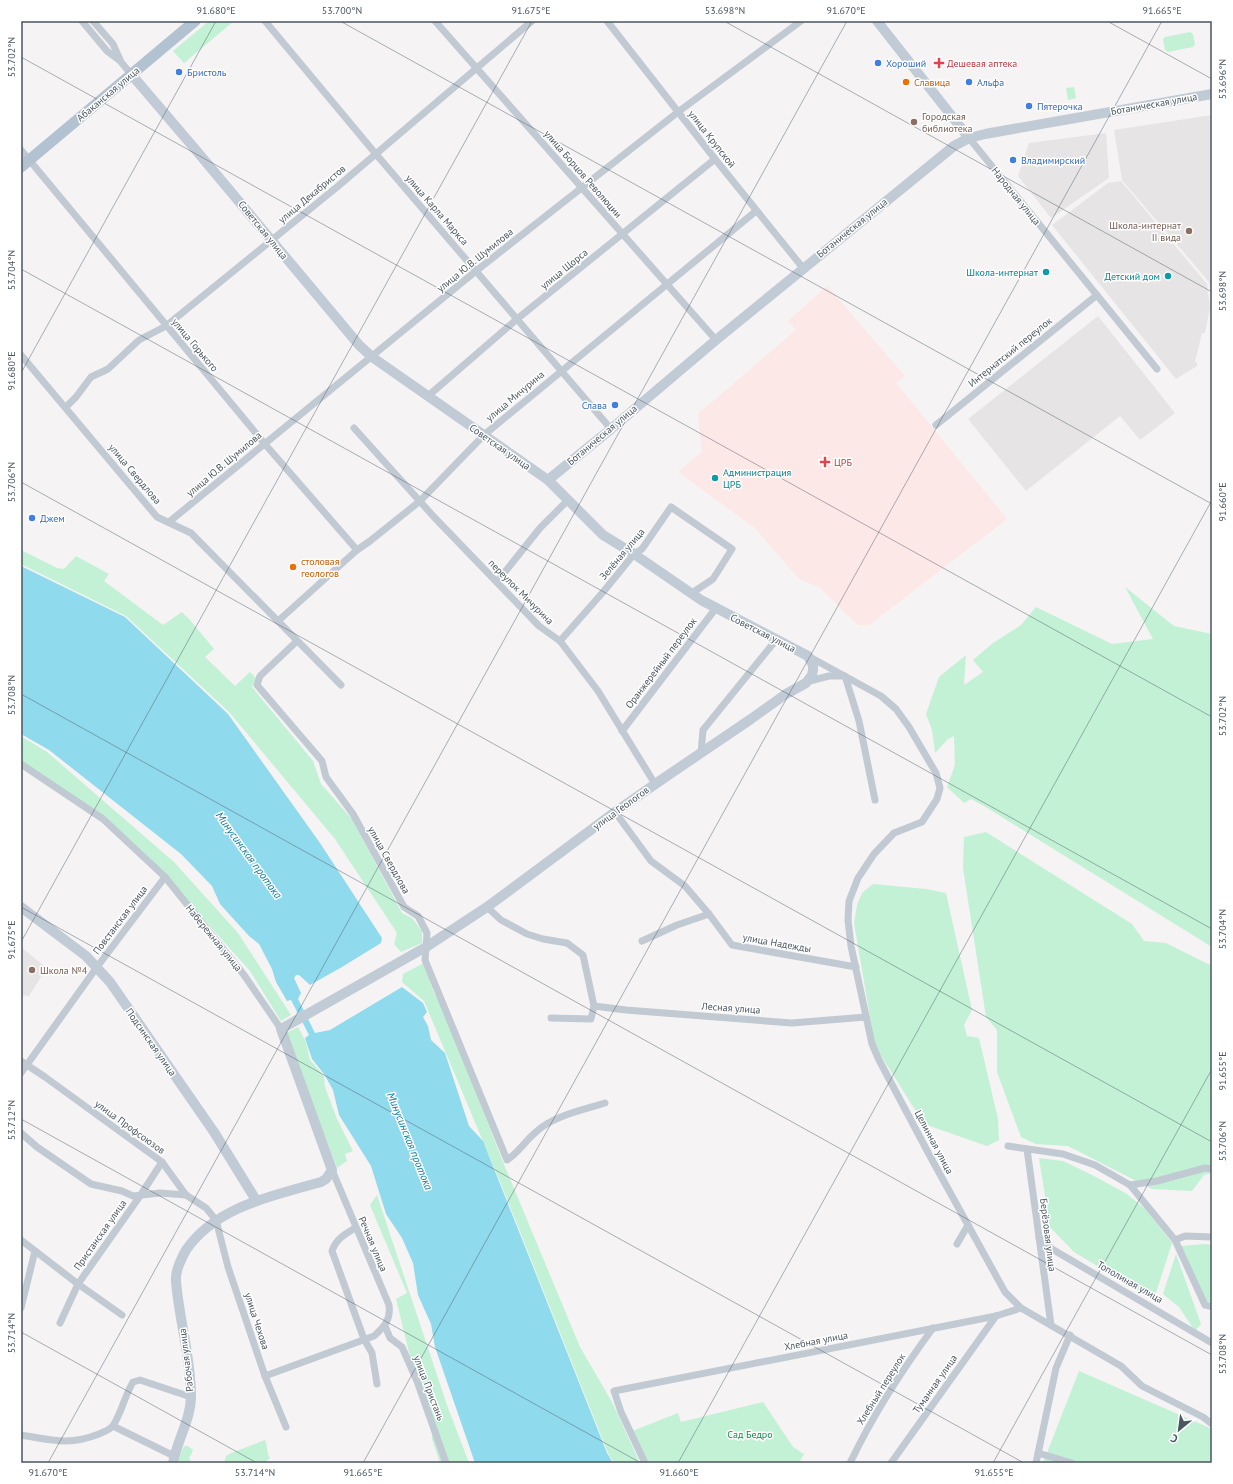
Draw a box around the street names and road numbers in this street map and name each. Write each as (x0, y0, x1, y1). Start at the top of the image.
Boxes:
street label: Абаканская улица (74, 64, 142, 124)
street label: Ботаническая улица (1110, 90, 1198, 118)
street label: улица Крупской (685, 108, 739, 170)
street label: улица Борцов Революции (541, 127, 625, 221)
street label: улица Декабристов (276, 162, 348, 226)
street label: Народная улица (989, 164, 1043, 228)
street label: улица Карла Маркса (403, 172, 471, 248)
street label: Ботаническая улица (814, 195, 890, 261)
street label: Советская улица (235, 198, 291, 262)
street label: улица Ю.В. Шумилова (434, 225, 516, 295)
street label: улица Щорса (538, 246, 590, 292)
street label: Интернатский переулок (965, 314, 1055, 390)
street label: улица Горького (169, 316, 221, 374)
street label: улица Мичурина (483, 368, 547, 424)
street label: Ботаническая улица (564, 402, 640, 468)
street label: Советская улица (467, 421, 533, 473)
street label: улица Ю.В. Шумилова (184, 429, 264, 499)
street label: улица Свердлова (106, 441, 164, 507)
street label: Зелёная улица (597, 525, 647, 583)
street label: переулок Мичурина (486, 557, 556, 627)
street label: Советская улица (728, 611, 798, 655)
street label: Оранжерейный переулок (622, 615, 700, 711)
street label: улица Геологов (590, 783, 652, 833)
street label: улица Свердлова (365, 824, 413, 896)
street label: Повстанская улица (90, 883, 150, 957)
street label: Набережная улица (183, 902, 245, 974)
street label: улица Надежды (742, 931, 812, 955)
street label: Лесная улица (700, 999, 761, 1017)
street label: Подсинская улица (123, 1006, 179, 1078)
street label: улица Профсоюзов (92, 1097, 168, 1157)
street label: Целинная улица (912, 1108, 956, 1176)
street label: Пристанская улица (71, 1197, 129, 1273)
street label: Берёзовая улица (1037, 1198, 1059, 1272)
street label: Речная улица (356, 1215, 390, 1273)
street label: Тополиная улица (1095, 1258, 1165, 1306)
street label: улица Чехова (242, 1291, 272, 1351)
street label: Рабочая улица (176, 1328, 196, 1392)
street label: Хлебная улица (783, 1328, 849, 1354)
street label: Хлебный переулок (854, 1351, 908, 1427)
street label: Туманная улица (910, 1352, 960, 1416)
street label: улица Пристань (411, 1353, 448, 1423)

